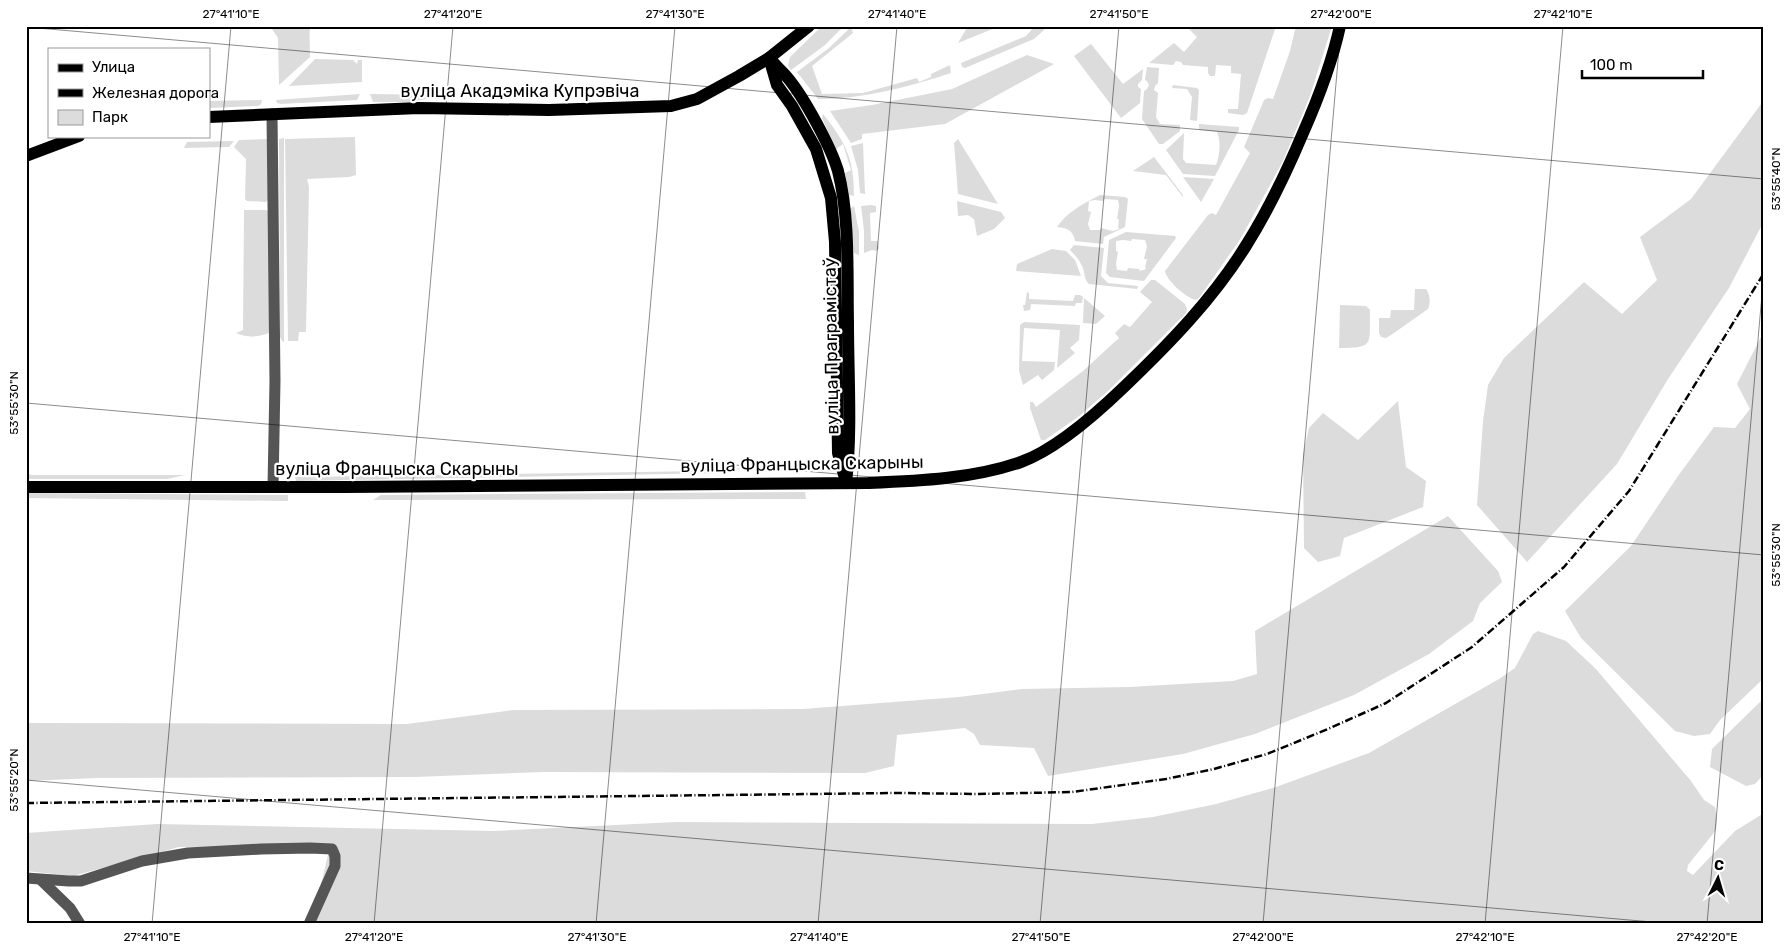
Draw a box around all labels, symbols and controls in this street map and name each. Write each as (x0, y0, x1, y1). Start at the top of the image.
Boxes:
text: 27°41'10"E (203, 7, 259, 21)
text: 27°41'20"E (424, 7, 482, 21)
text: 27°41'30"E (646, 7, 704, 21)
text: 27°41'40"E (868, 7, 926, 21)
text: 27°41'50"E (1090, 7, 1148, 21)
text: 27°42'00"E (1310, 7, 1372, 21)
text: 27°42'10"E (1534, 7, 1592, 21)
legend (48, 48, 210, 138)
scale bar (1582, 48, 1704, 80)
text: 100 m (1590, 56, 1632, 74)
text: Улица (92, 58, 135, 76)
street label: вуліца Акадэміка Купрэвіча (401, 80, 639, 102)
text: Железная дорога (92, 84, 219, 102)
text: Парк (92, 108, 128, 126)
text: 53°55'40"N (1769, 147, 1783, 211)
street label: вуліца Праграмістаў (818, 257, 844, 435)
text: 53°55'30"N (7, 371, 21, 435)
street label: вуліца Францыска Скарыны (680, 451, 924, 477)
street label: вуліца Францыска Скарыны (275, 458, 519, 480)
text: 53°55'30"N (1769, 523, 1783, 587)
text: 53°55'20"N (7, 748, 21, 812)
north arrow (1692, 852, 1742, 902)
text: С (1713, 857, 1725, 874)
text: 27°41'10"E (124, 930, 180, 944)
text: 27°41'20"E (345, 930, 403, 944)
text: 27°41'30"E (568, 930, 626, 944)
text: 27°41'40"E (790, 930, 848, 944)
text: 27°41'50"E (1012, 930, 1070, 944)
text: 27°42'00"E (1232, 930, 1294, 944)
text: 27°42'10"E (1456, 930, 1514, 944)
text: 27°42'20"E (1677, 930, 1737, 944)

